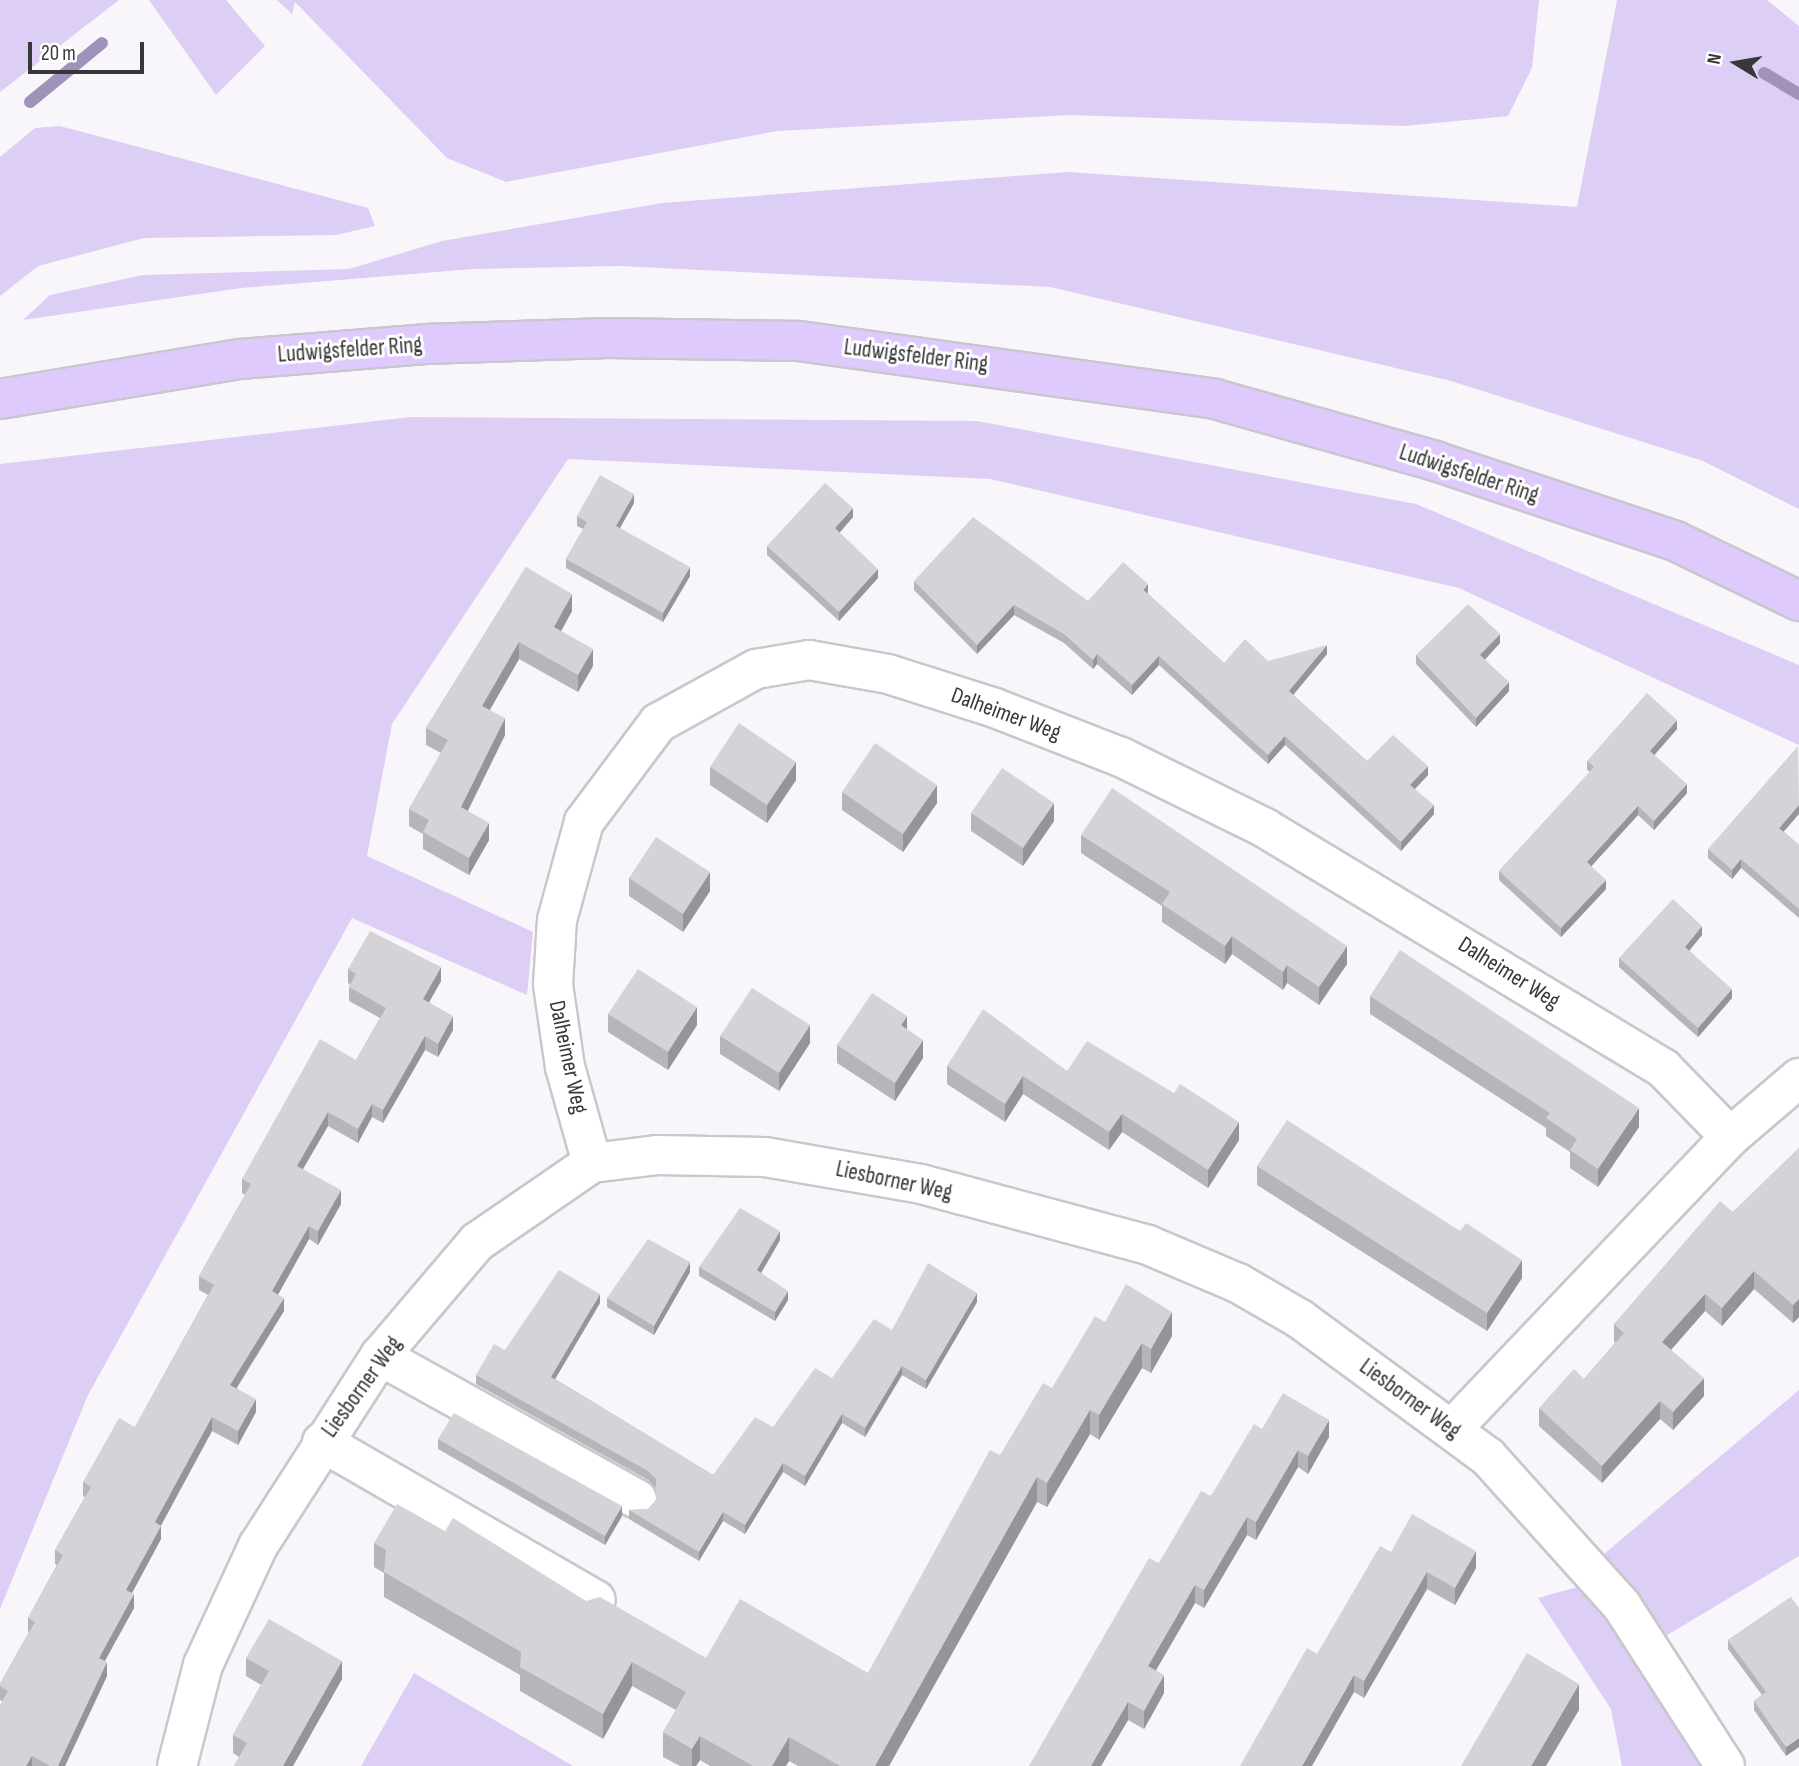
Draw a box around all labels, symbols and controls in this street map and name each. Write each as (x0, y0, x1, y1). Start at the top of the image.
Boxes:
scale bar (32, 28, 147, 72)
north arrow (1701, 28, 1771, 98)
text: 20 m (41, 41, 76, 66)
text: N (1703, 52, 1727, 66)
street label: Ludwigsfelder Ring (277, 331, 423, 369)
street label: Ludwigsfelder Ring (842, 333, 990, 379)
street label: Ludwigsfelder Ring (1396, 438, 1542, 510)
street label: Dalheimer Weg (947, 681, 1065, 747)
street label: Dalheimer Weg (1453, 931, 1565, 1015)
street label: Dalheimer Weg (543, 998, 593, 1116)
street label: Liesborner Weg (833, 1155, 955, 1207)
street label: Liesborner Weg (316, 1331, 408, 1443)
street label: Liesborner Weg (1354, 1353, 1466, 1445)

